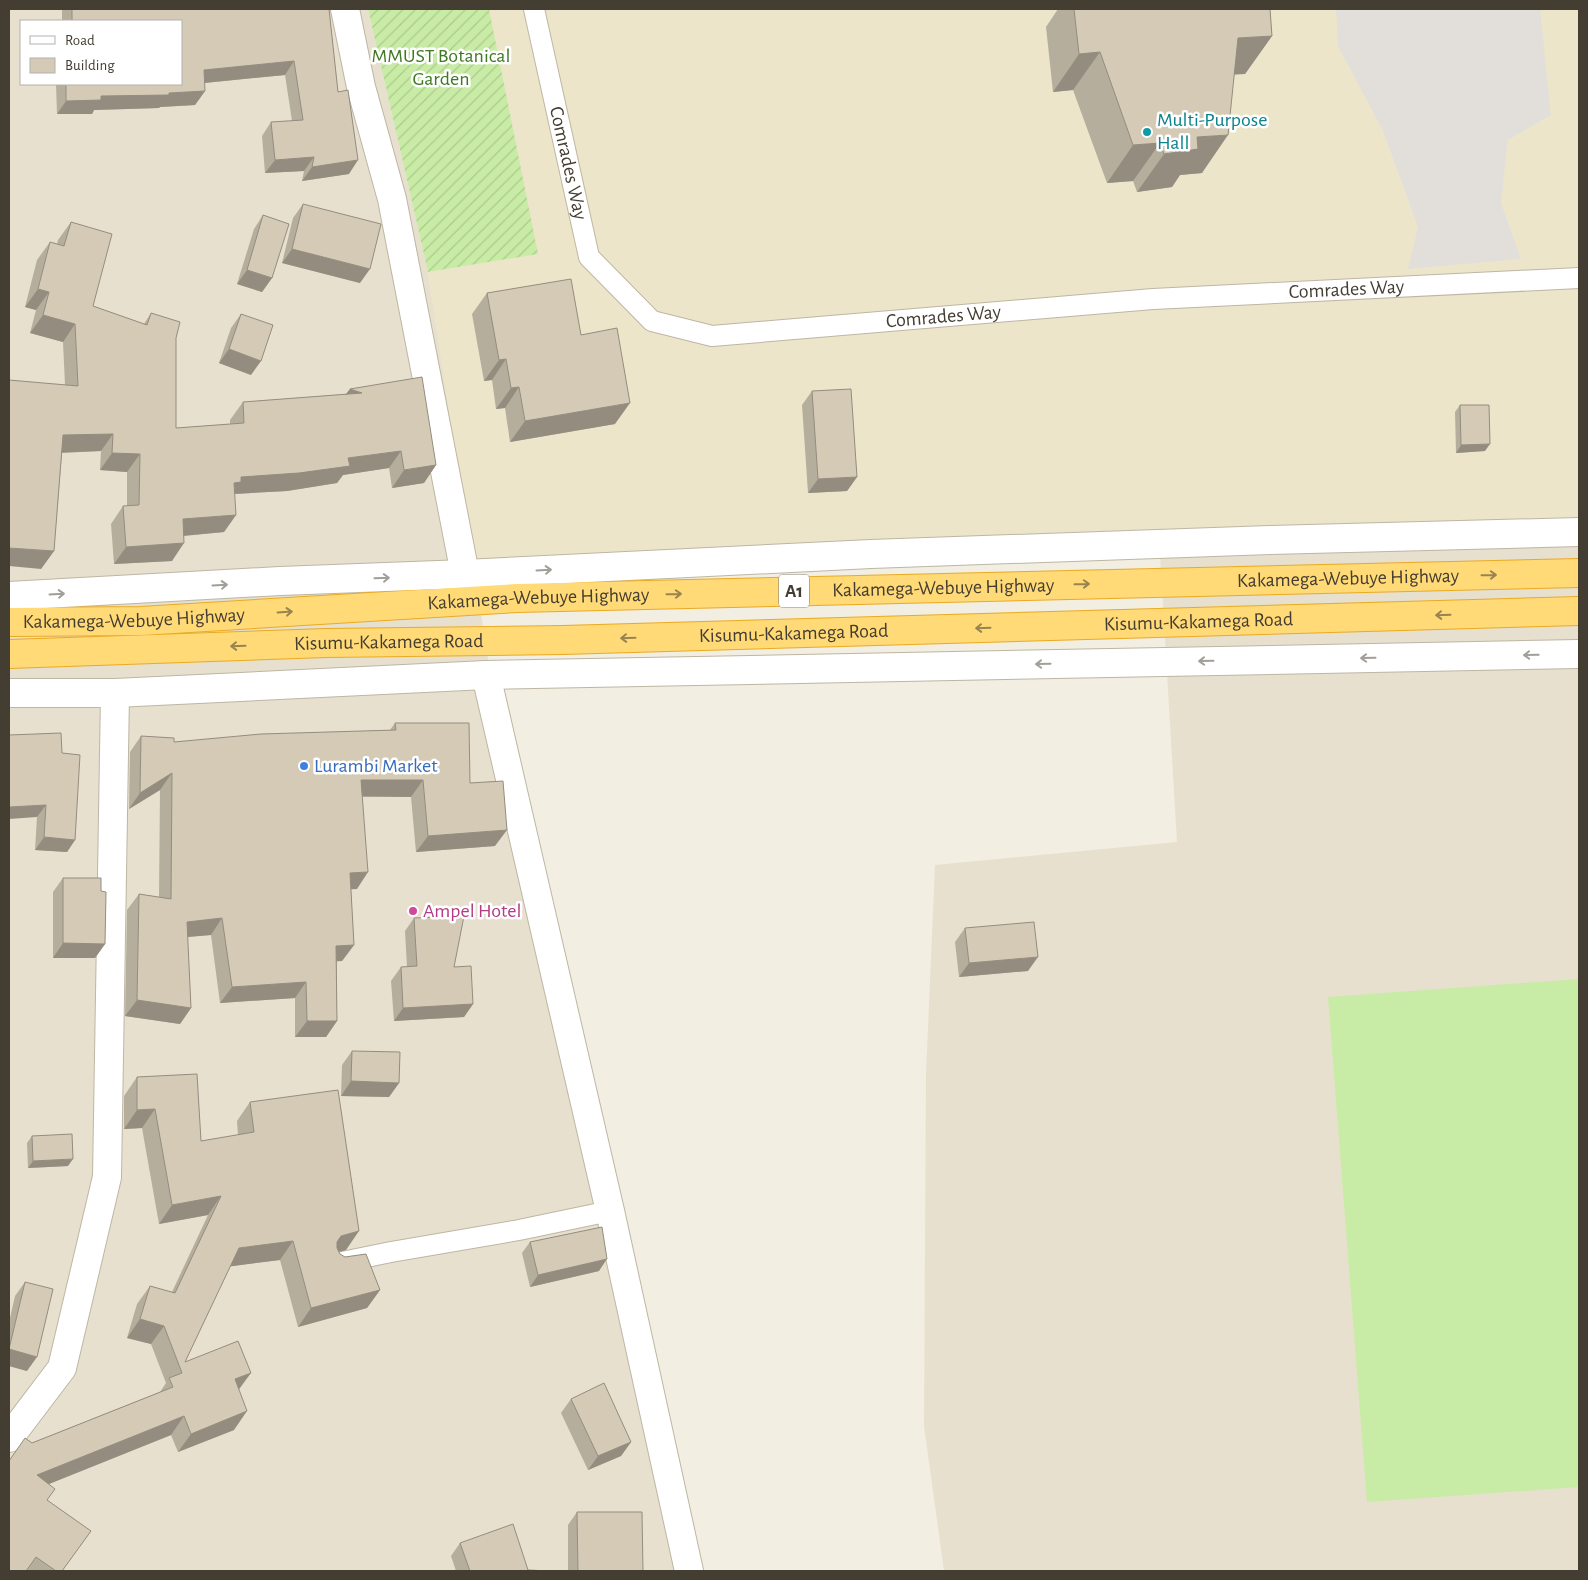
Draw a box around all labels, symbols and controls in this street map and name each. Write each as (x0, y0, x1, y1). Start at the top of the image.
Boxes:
legend (20, 20, 182, 85)
text: Road (65, 33, 95, 48)
park label: MMUST Botanical Garden (372, 46, 510, 89)
text: Building (65, 58, 115, 73)
street label: Comrades Way (546, 105, 591, 222)
place label: Multi-Purpose Hall (1157, 110, 1267, 153)
marker: Multi-Purpose Hall (1141, 126, 1153, 138)
street label: Comrades Way (1288, 277, 1405, 302)
street label: Comrades Way (885, 302, 1002, 331)
one-way arrow (536, 566, 552, 575)
street label: Kakamega-Webuye Highway (1237, 566, 1460, 591)
one-way arrow (1480, 570, 1497, 580)
one-way arrow (374, 573, 390, 582)
road number: A1 (779, 574, 809, 608)
street label: Kakamega-Webuye Highway (832, 575, 1055, 601)
one-way arrow (211, 580, 227, 589)
one-way arrow (1073, 580, 1089, 589)
street label: Kakamega-Webuye Highway (427, 585, 650, 613)
one-way arrow (49, 589, 65, 598)
one-way arrow (666, 589, 682, 599)
street label: Kakamega-Webuye Highway (23, 605, 246, 632)
one-way arrow (276, 608, 292, 617)
street label: Kisumu-Kakamega Road (1103, 609, 1294, 635)
one-way arrow (1435, 610, 1452, 620)
street label: Kisumu-Kakamega Road (699, 621, 889, 646)
one-way arrow (975, 623, 992, 633)
street label: Kisumu-Kakamega Road (294, 631, 484, 654)
one-way arrow (621, 633, 637, 643)
one-way arrow (231, 642, 247, 651)
one-way arrow (1523, 650, 1539, 660)
one-way arrow (1360, 653, 1376, 663)
one-way arrow (1198, 656, 1214, 666)
one-way arrow (1035, 659, 1052, 669)
place label: Lurambi Market (314, 756, 438, 776)
marker: Lurambi Market (298, 760, 310, 772)
place label: Ampel Hotel (423, 901, 521, 921)
marker: Ampel Hotel (407, 905, 419, 917)

